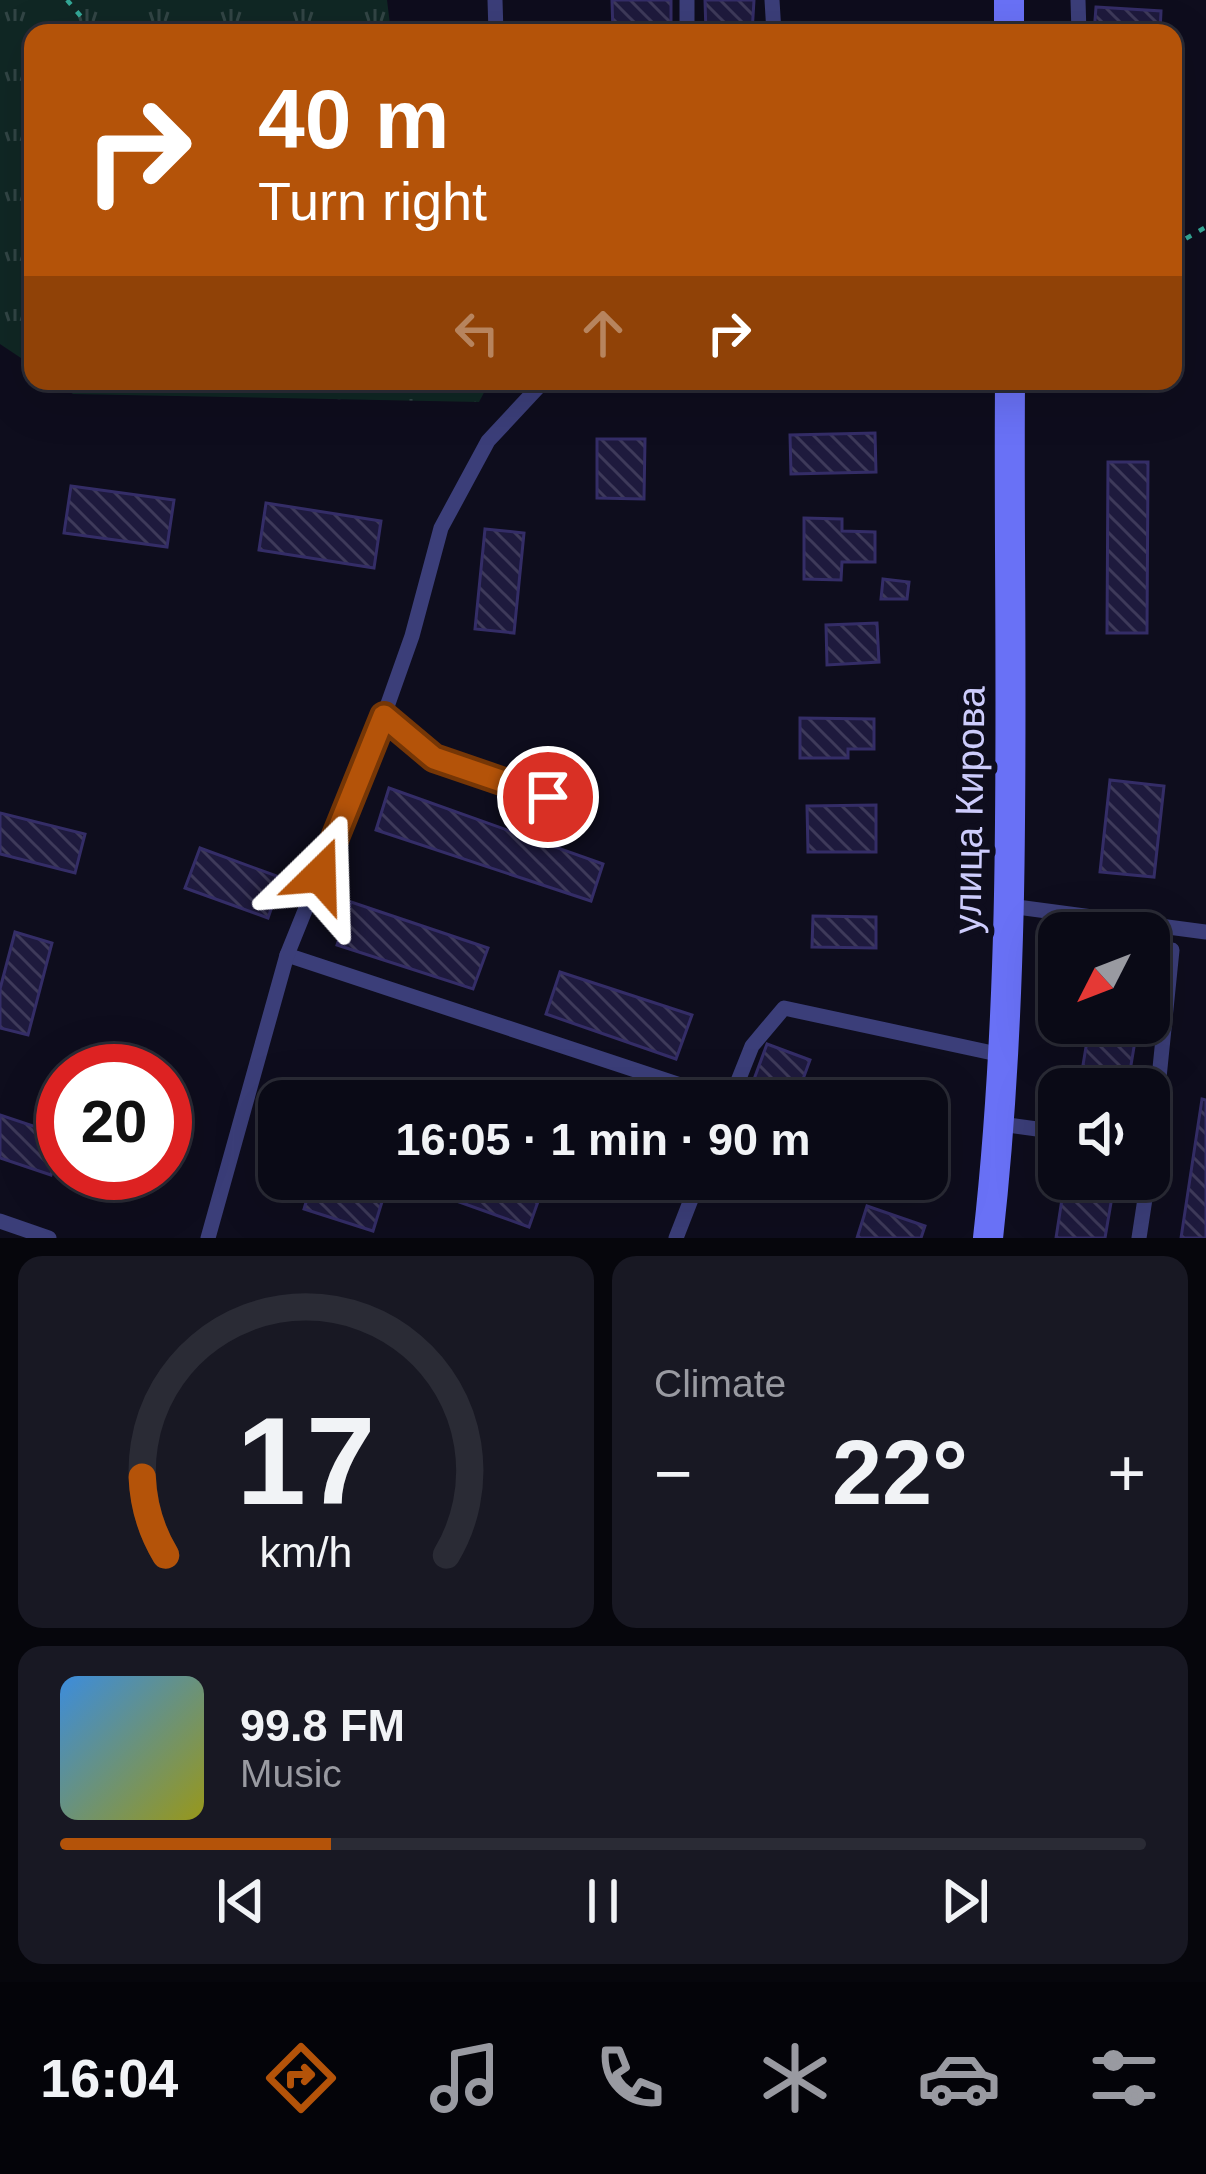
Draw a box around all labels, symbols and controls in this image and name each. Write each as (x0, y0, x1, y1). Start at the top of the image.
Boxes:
icon: right (60, 72, 216, 228)
text: 40 m (258, 72, 449, 166)
text: Turn right (258, 171, 487, 231)
icon: left (444, 300, 510, 366)
icon: ahead (570, 300, 636, 366)
icon: right (696, 300, 762, 366)
street label: улица Кирова (945, 685, 993, 934)
pin (497, 746, 599, 848)
icon: arrive (515, 764, 581, 830)
position arrow (257, 812, 383, 938)
north arrow (1038, 912, 1170, 1044)
map controls (1038, 912, 1170, 1200)
speed limit sign: 20 (36, 1044, 192, 1200)
button: sound (1038, 1068, 1170, 1200)
text: 16:05 · 1 min · 90 m (395, 1114, 811, 1165)
text: Climate (654, 1362, 786, 1405)
text: 17 (237, 1391, 375, 1530)
text: 22° (832, 1423, 968, 1523)
text: − (654, 1436, 693, 1510)
text: + (1107, 1436, 1146, 1510)
text: km/h (260, 1528, 352, 1576)
text: 99.8 FM (240, 1700, 405, 1751)
text: Music (240, 1752, 342, 1795)
icon: previous (208, 1868, 274, 1934)
icon: pause (570, 1868, 636, 1934)
icon: next (932, 1868, 998, 1934)
icon: directions (259, 2036, 343, 2120)
icon: music (423, 2036, 507, 2120)
icon: phone (588, 2036, 672, 2120)
icon: climate (753, 2036, 837, 2120)
icon: car (917, 2036, 1001, 2120)
icon: filters (1082, 2036, 1166, 2120)
text: 16:04 (40, 2048, 178, 2108)

